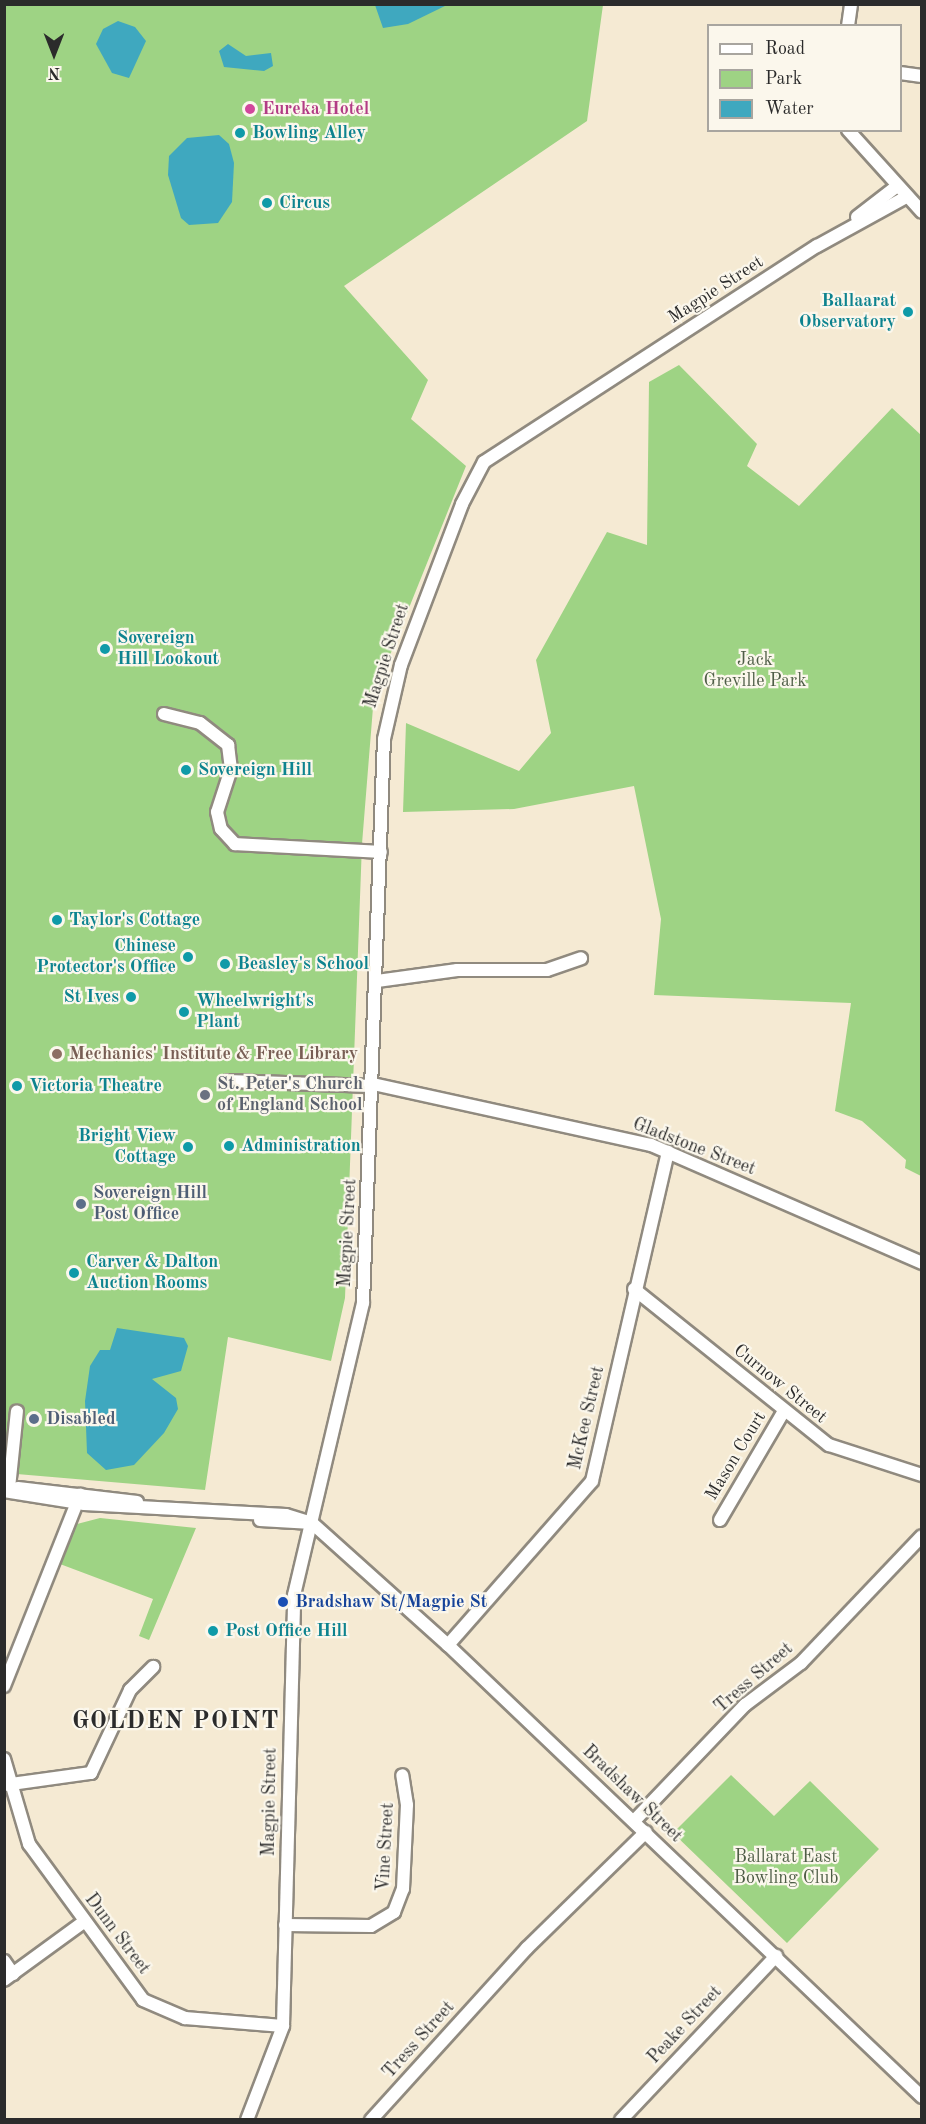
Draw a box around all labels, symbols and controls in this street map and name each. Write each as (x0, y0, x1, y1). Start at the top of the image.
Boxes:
north arrow (24, 24, 84, 84)
legend (707, 24, 902, 132)
text: Road (765, 40, 805, 58)
text: N (48, 64, 60, 80)
text: Park (765, 70, 802, 88)
place label: Eureka Hotel (262, 98, 369, 120)
text: Water (765, 100, 814, 118)
marker: Eureka Hotel (243, 102, 257, 116)
place label: Bowling Alley (252, 122, 366, 144)
marker: Bowling Alley (233, 126, 247, 140)
place label: Circus (279, 192, 330, 214)
marker: Circus (260, 196, 274, 210)
street label: Magpie Street (664, 251, 768, 329)
place label: Ballaarat Observatory (799, 291, 896, 334)
marker: Ballaarat Observatory (901, 305, 915, 319)
street label: Magpie Street (360, 601, 414, 711)
place label: Sovereign Hill Lookout (117, 628, 219, 670)
marker: Sovereign Hill Lookout (98, 642, 112, 656)
park label: Jack Greville Park (703, 650, 807, 692)
place label: Sovereign Hill (198, 759, 312, 781)
marker: Sovereign Hill (179, 763, 193, 777)
place label: Taylor's Cottage (69, 909, 200, 931)
marker: Taylor's Cottage (50, 913, 64, 927)
place label: Chinese Protector's Office (36, 936, 176, 978)
marker: Chinese Protector's Office (181, 950, 195, 964)
place label: Beasley's School (237, 953, 369, 975)
marker: Beasley's School (218, 957, 232, 971)
place label: St Ives (64, 986, 119, 1008)
marker: St Ives (124, 990, 138, 1004)
place label: Wheelwright's Plant (196, 991, 314, 1034)
marker: Wheelwright's Plant (177, 1005, 191, 1019)
place label: Mechanics' Institute & Free Library (69, 1043, 358, 1065)
marker: Mechanics' Institute & Free Library (50, 1047, 64, 1061)
place label: St. Peter's Church of England School (217, 1074, 363, 1116)
place label: Victoria Theatre (29, 1075, 162, 1097)
marker: Victoria Theatre (10, 1079, 24, 1093)
marker: St. Peter's Church of England School (198, 1088, 212, 1102)
street label: Gladstone Street (629, 1114, 759, 1180)
place label: Bright View Cottage (78, 1126, 176, 1168)
place label: Administration (241, 1135, 361, 1157)
marker: Administration (222, 1139, 236, 1153)
marker: Bright View Cottage (181, 1140, 195, 1154)
street label: Magpie Street (334, 1178, 362, 1288)
place label: Sovereign Hill Post Office (93, 1183, 207, 1226)
marker: Sovereign Hill Post Office (74, 1197, 88, 1211)
place label: Carver & Dalton Auction Rooms (86, 1252, 218, 1294)
marker: Carver & Dalton Auction Rooms (67, 1266, 81, 1280)
street label: Curnow Street (729, 1340, 831, 1428)
street label: McKee Street (565, 1364, 609, 1472)
place label: Disabled (46, 1408, 116, 1430)
street label: Mason Court (701, 1408, 771, 1504)
marker: Disabled (27, 1412, 41, 1426)
place label: Bradshaw St/Magpie St (295, 1591, 487, 1613)
marker: Bradshaw St/Magpie St (276, 1595, 290, 1609)
place label: Post Office Hill (225, 1620, 348, 1642)
marker: Post Office Hill (206, 1624, 220, 1638)
street label: Tress Street (710, 1638, 798, 1718)
district label: GOLDEN POINT (72, 1709, 280, 1737)
street label: Bradshaw Street (577, 1741, 687, 1847)
street label: Magpie Street (258, 1747, 282, 1857)
street label: Vine Street (373, 1802, 399, 1892)
park label: Ballarat East Bowling Club (734, 1847, 838, 1890)
street label: Dunn Street (80, 1889, 154, 1979)
street label: Peake Street (643, 1981, 727, 2069)
street label: Tress Street (379, 1997, 459, 2083)

